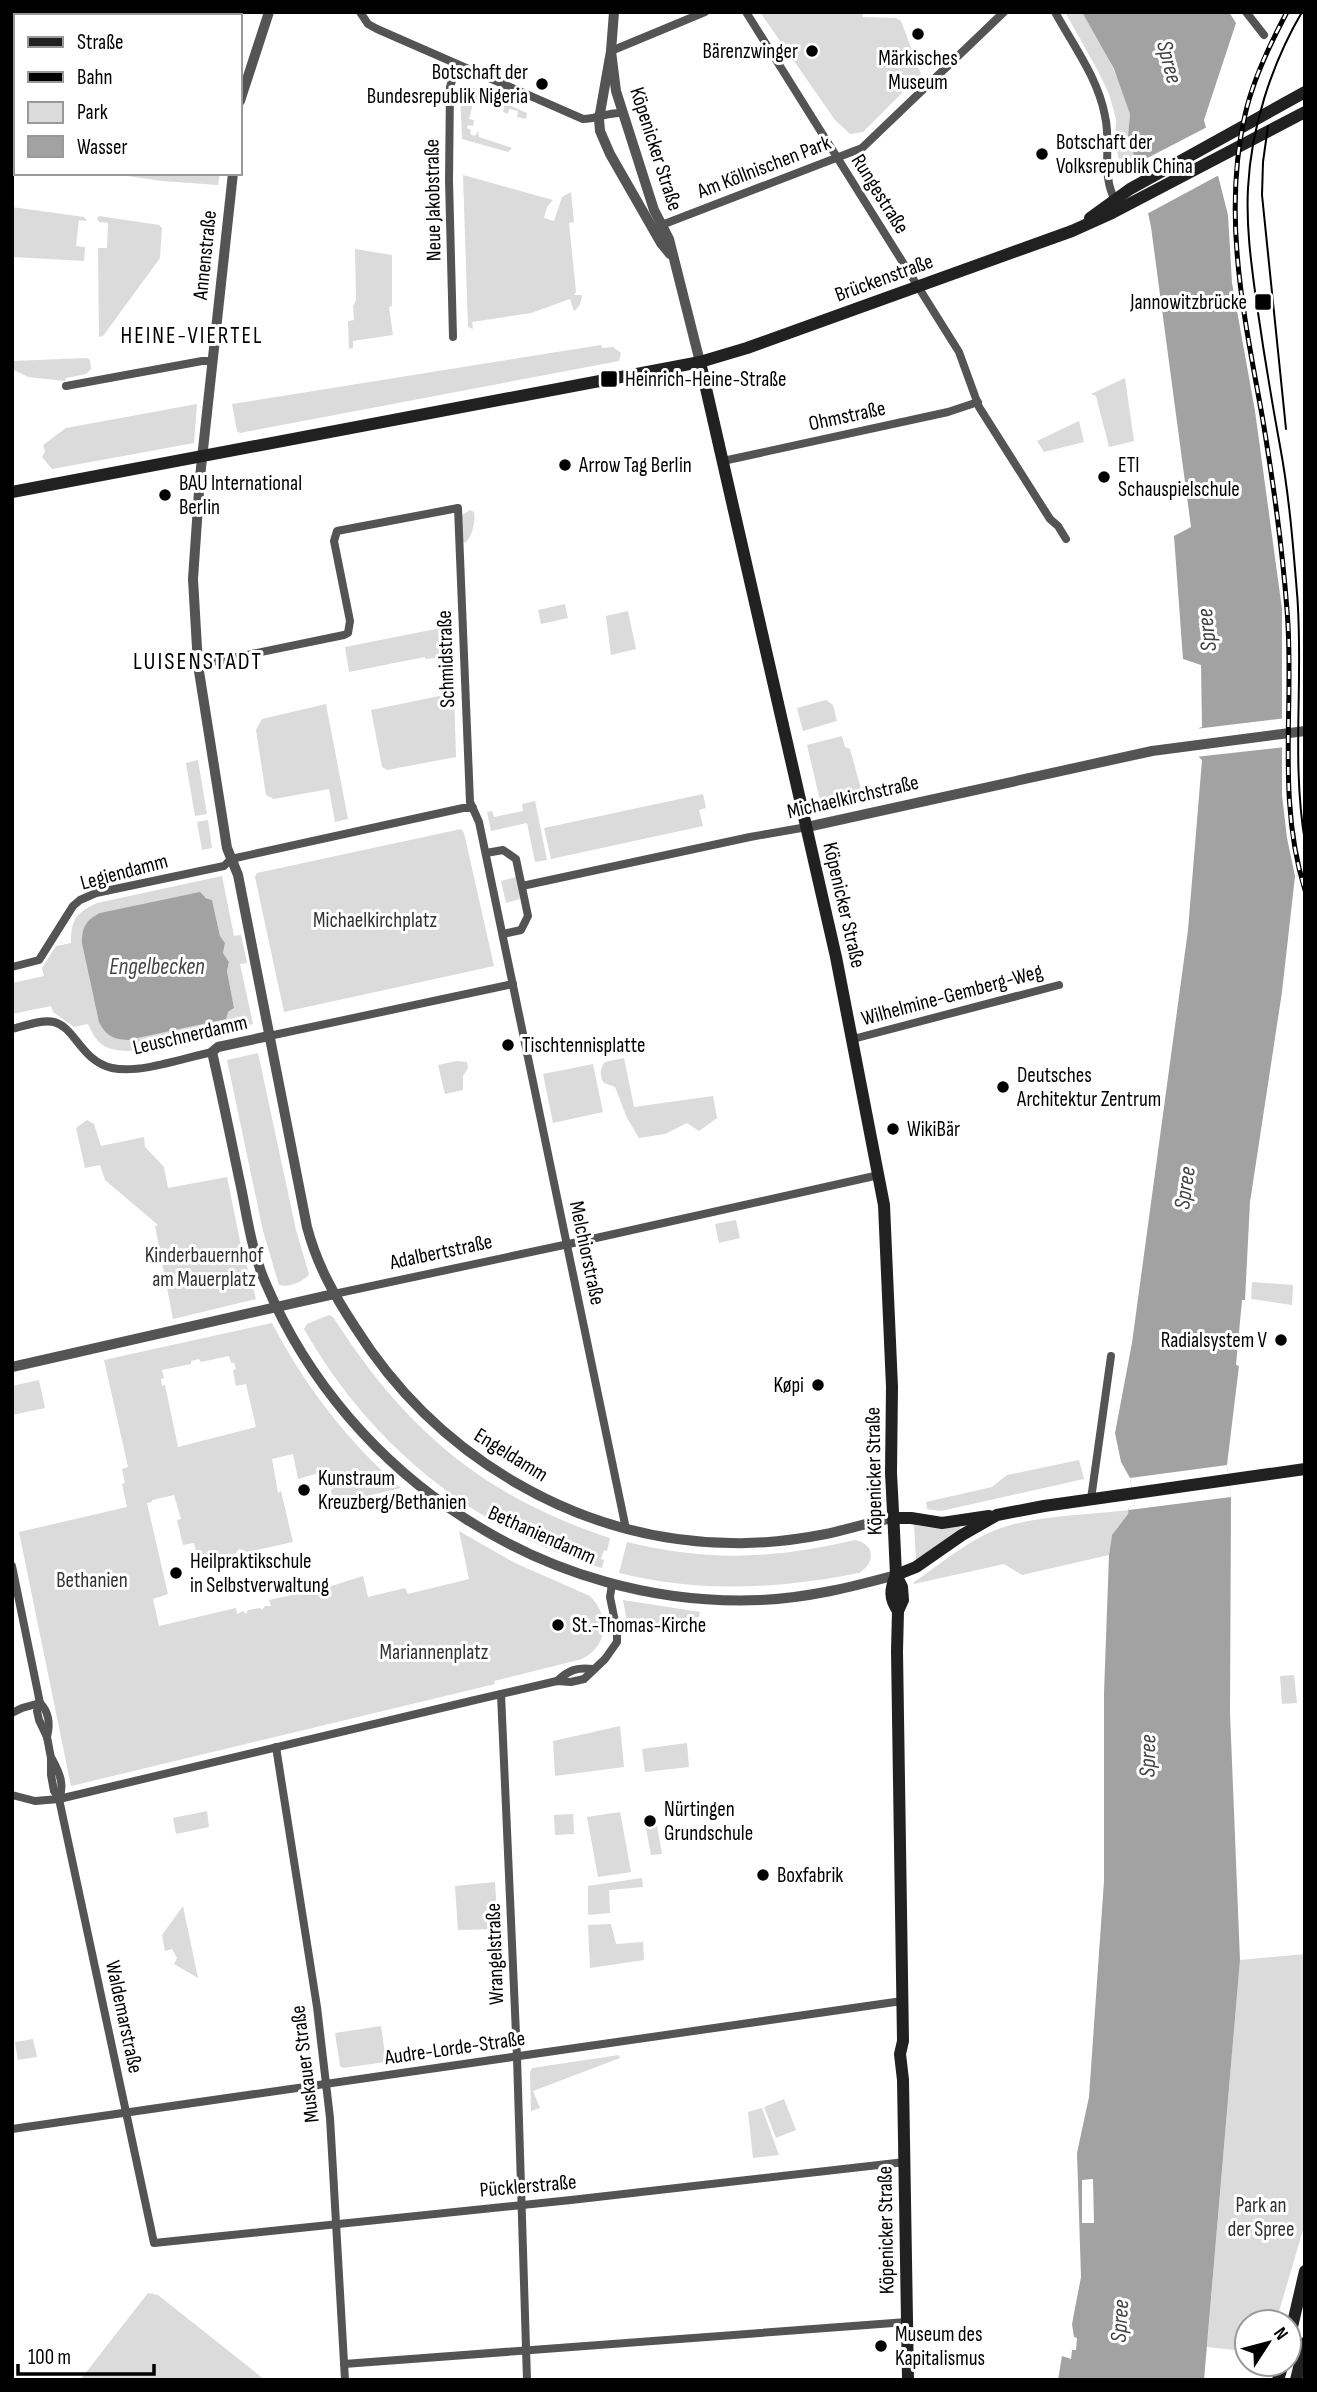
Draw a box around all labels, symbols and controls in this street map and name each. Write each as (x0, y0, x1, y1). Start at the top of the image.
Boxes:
legend (14, 14, 242, 175)
marker: Märkisches Museum (910, 26, 926, 42)
text: Straße (77, 30, 123, 55)
water label: Spree (1150, 38, 1188, 86)
place label: Bärenzwinger (702, 39, 798, 64)
marker: Bärenzwinger (804, 43, 820, 59)
place label: Märkisches Museum (878, 46, 958, 95)
place label: Botschaft der Bundesrepublik Nigeria (367, 60, 528, 109)
text: Bahn (77, 65, 112, 90)
marker: Botschaft der Bundesrepublik Nigeria (534, 76, 550, 92)
street label: Köpenicker Straße (624, 84, 688, 214)
text: Park (77, 100, 108, 125)
street label: Am Köllnischen Park (693, 130, 834, 204)
place label: Botschaft der Volksrepublik China (1056, 130, 1193, 179)
text: Wasser (77, 135, 128, 160)
street label: Neue Jakobstraße (419, 139, 447, 261)
marker: Botschaft der Volksrepublik China (1034, 146, 1050, 162)
street label: Rungestraße (846, 150, 914, 238)
street label: Annenstraße (188, 209, 222, 302)
street label: Brückenstraße (831, 249, 937, 307)
place label: Jannowitzbrücke (1129, 290, 1247, 315)
marker: Jannowitzbrücke (1253, 292, 1273, 312)
district label: HEINE-VIERTEL (120, 322, 264, 350)
place label: Heinrich-Heine-Straße (625, 367, 787, 392)
marker: Heinrich-Heine-Straße (599, 369, 619, 389)
street label: Ohmstraße (806, 396, 888, 436)
place label: Arrow Tag Berlin (578, 453, 692, 478)
place label: ETI Schauspielschule (1118, 453, 1240, 502)
marker: Arrow Tag Berlin (557, 457, 573, 473)
marker: ETI Schauspielschule (1096, 469, 1112, 485)
place label: BAU International Berlin (179, 471, 302, 520)
marker: BAU International Berlin (157, 487, 173, 503)
water label: Spree (1191, 607, 1223, 653)
street label: Schmidstraße (432, 610, 460, 708)
district label: LUISENSTADT (133, 647, 263, 676)
street label: Michaelkirchstraße (785, 770, 921, 824)
street label: Köpenicker Straße (817, 840, 871, 970)
street label: Legiendamm (78, 848, 170, 896)
park label: Michaelkirchplatz (313, 908, 437, 933)
water label: Engelbecken (109, 953, 205, 981)
street label: Wilhelmine-Gemberg-Weg (859, 959, 1045, 1031)
street label: Leuschnerdamm (130, 1010, 250, 1060)
place label: Tischtennisplatte (522, 1033, 645, 1058)
marker: Tischtennisplatte (500, 1037, 516, 1053)
place label: Deutsches Architektur Zentrum (1016, 1063, 1161, 1112)
marker: Deutsches Architektur Zentrum (995, 1079, 1011, 1095)
place label: WikiBär (907, 1117, 960, 1142)
marker: WikiBär (885, 1121, 901, 1137)
water label: Spree (1168, 1165, 1202, 1211)
street label: Melchiorstraße (564, 1199, 610, 1307)
street label: Adalbertstraße (386, 1229, 495, 1275)
park label: Kinderbauernhof am Mauerplatz (145, 1243, 264, 1292)
place label: Radialsystem V (1161, 1328, 1268, 1353)
marker: Radialsystem V (1273, 1332, 1289, 1348)
place label: Køpi (774, 1373, 804, 1398)
marker: Køpi (810, 1377, 826, 1393)
street label: Köpenicker Straße (860, 1407, 888, 1535)
street label: Engeldamm (470, 1423, 552, 1487)
place label: Kunstraum Kreuzberg/Bethanien (318, 1466, 466, 1515)
marker: Kunstraum Kreuzberg/Bethanien (296, 1482, 312, 1498)
street label: Bethaniendamm (484, 1500, 600, 1570)
place label: Heilpraktikschule in Selbstverwaltung (190, 1549, 329, 1598)
marker: Heilpraktikschule in Selbstverwaltung (168, 1565, 184, 1581)
park label: Bethanien (56, 1568, 128, 1593)
place label: St.-Thomas-Kirche (572, 1613, 706, 1638)
marker: St.-Thomas-Kirche (550, 1617, 566, 1633)
park label: Mariannenplatz (380, 1640, 489, 1665)
water label: Spree (1134, 1734, 1162, 1778)
place label: Nürtingen Grundschule (664, 1797, 753, 1846)
marker: Nürtingen Grundschule (642, 1813, 658, 1829)
place label: Boxfabrik (777, 1863, 843, 1888)
marker: Boxfabrik (755, 1867, 771, 1883)
street label: Wrangelstraße (481, 1903, 509, 2005)
street label: Waldemarstraße (100, 1958, 148, 2076)
street label: Muskauer Straße (285, 2004, 325, 2124)
street label: Audre-Lorde-Straße (382, 2026, 527, 2070)
street label: Köpenicker Straße (872, 2166, 900, 2294)
street label: Pücklerstraße (479, 2169, 577, 2203)
park label: Park an der Spree (1228, 2193, 1294, 2242)
water label: Spree (1105, 2299, 1135, 2343)
north arrow (1233, 2308, 1303, 2378)
place label: Museum des Kapitalismus (895, 2322, 985, 2371)
text: N (1268, 2323, 1293, 2345)
scale bar (18, 2332, 154, 2376)
marker: Museum des Kapitalismus (873, 2338, 889, 2354)
text: 100 m (28, 2345, 71, 2370)

